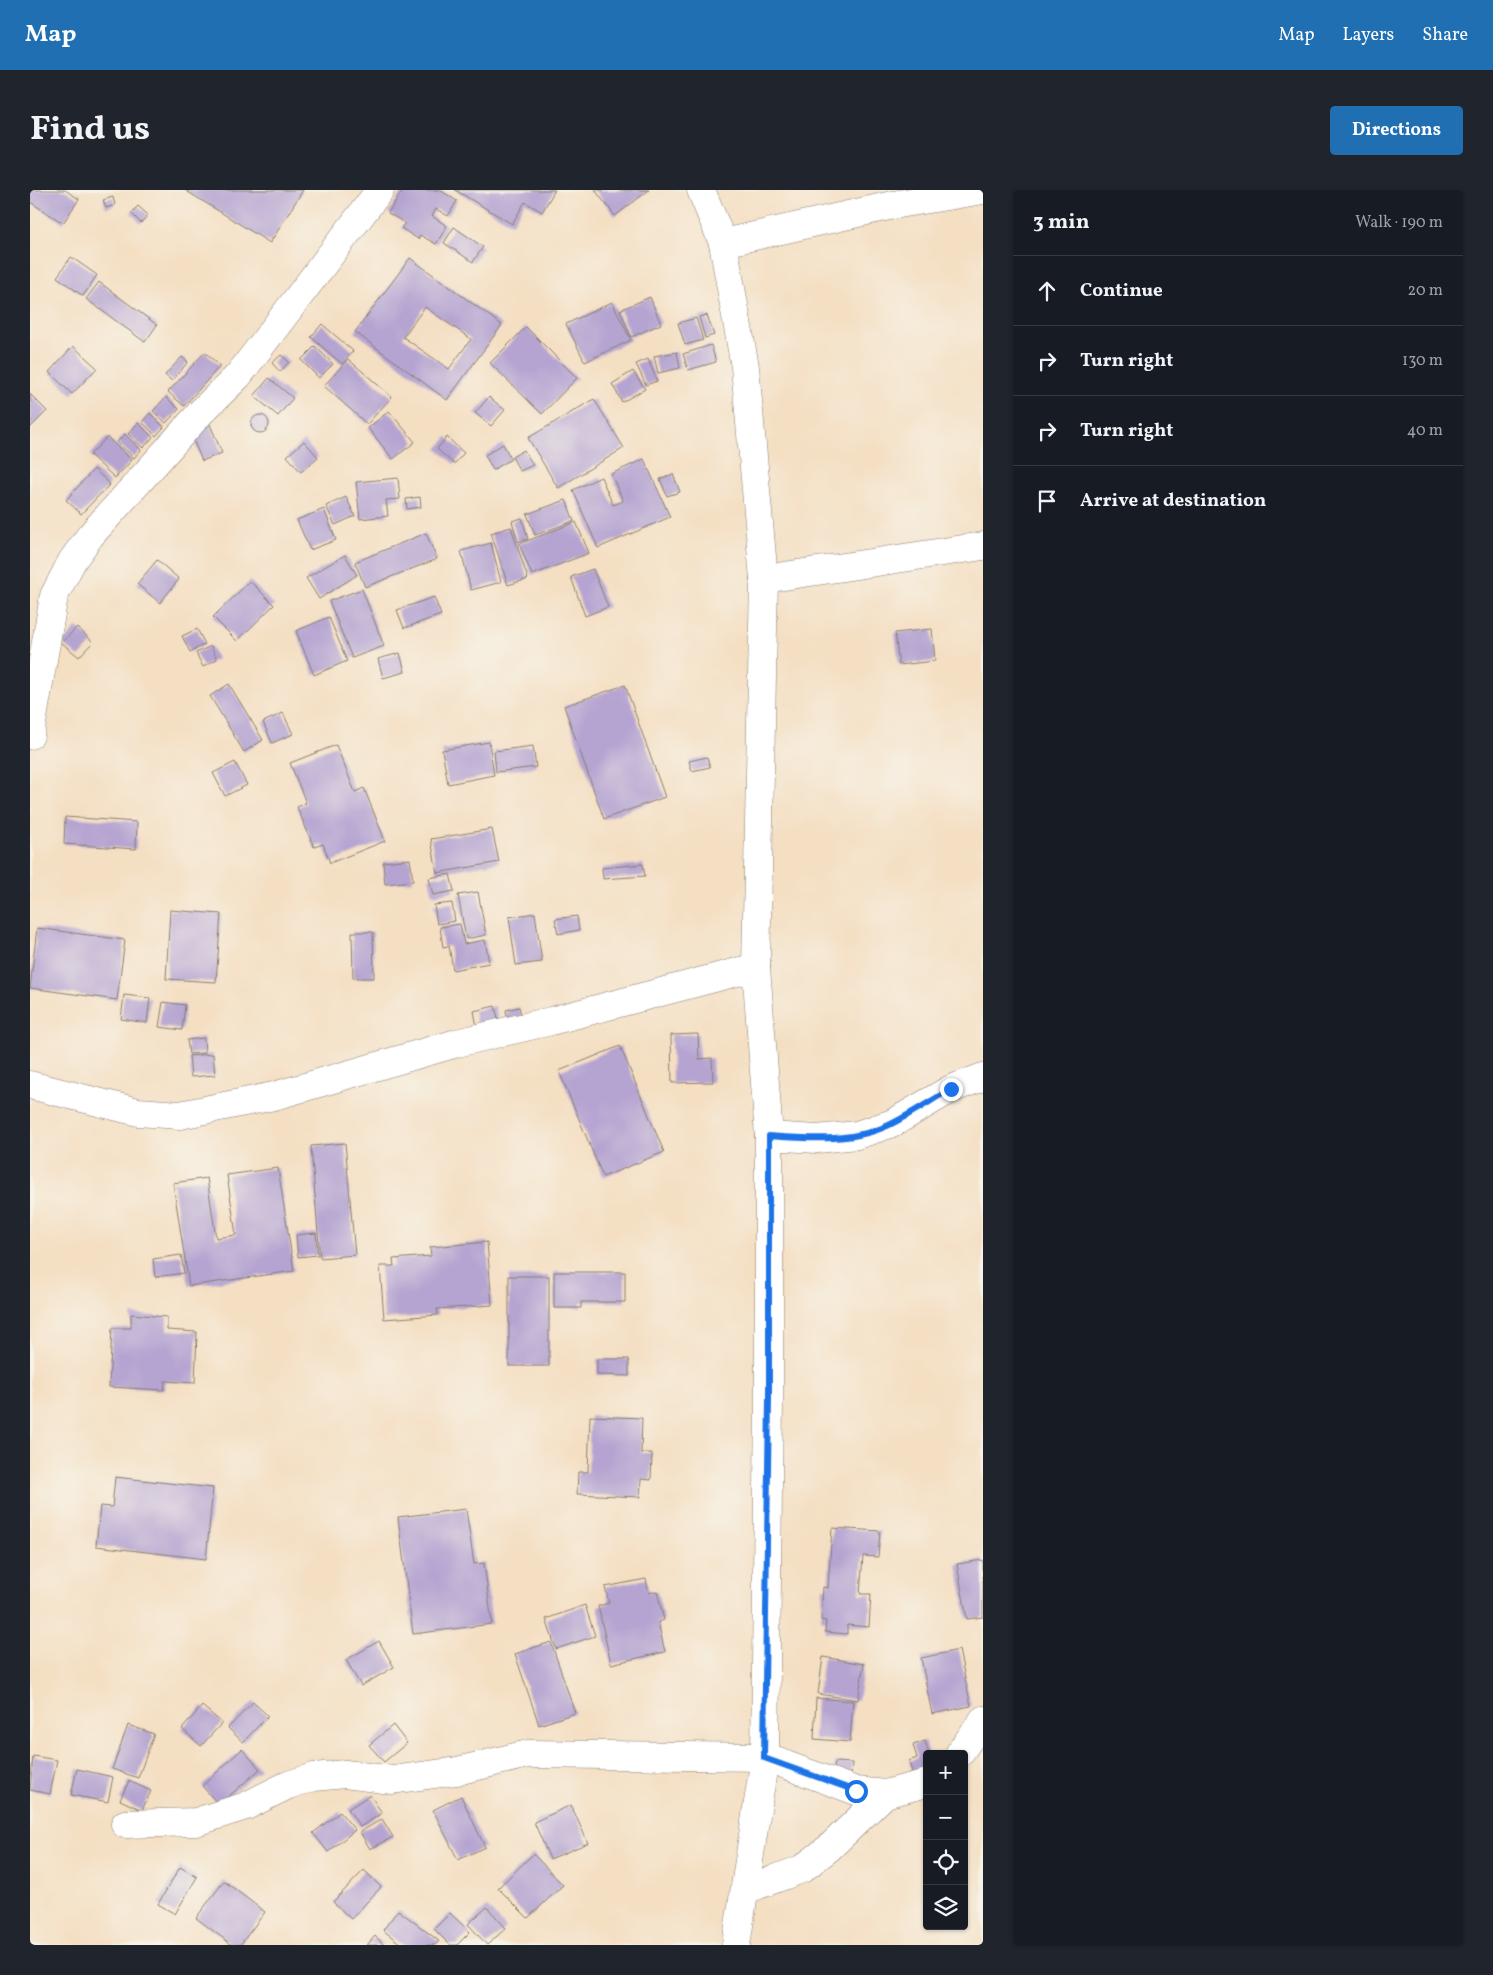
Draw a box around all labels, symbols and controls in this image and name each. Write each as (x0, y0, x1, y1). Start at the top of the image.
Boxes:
text: Map (25, 18, 76, 52)
text: Map (1278, 23, 1314, 48)
text: Layers (1342, 23, 1394, 48)
text: Share (1422, 23, 1468, 48)
text: Find us (30, 106, 150, 154)
button: Directions (1330, 106, 1463, 155)
text: 3 min (1033, 208, 1089, 237)
text: Walk · 190 m (1355, 212, 1443, 234)
icon: ahead (1033, 277, 1061, 305)
text: Continue (1080, 278, 1163, 304)
text: 20 m (1408, 280, 1443, 302)
icon: right (1033, 347, 1061, 375)
text: Turn right (1080, 348, 1173, 374)
text: 130 m (1402, 350, 1443, 372)
icon: right (1033, 417, 1061, 445)
text: Turn right (1080, 418, 1173, 444)
text: 40 m (1407, 420, 1443, 442)
icon: arrive (1033, 487, 1061, 515)
text: Arrive at destination (1080, 488, 1266, 514)
route end (940, 1078, 963, 1101)
map controls (923, 1750, 968, 1930)
button: + (923, 1750, 968, 1795)
route start (845, 1780, 868, 1803)
button: − (923, 1795, 968, 1840)
button: locate (923, 1840, 968, 1885)
button: layers (923, 1885, 968, 1930)

